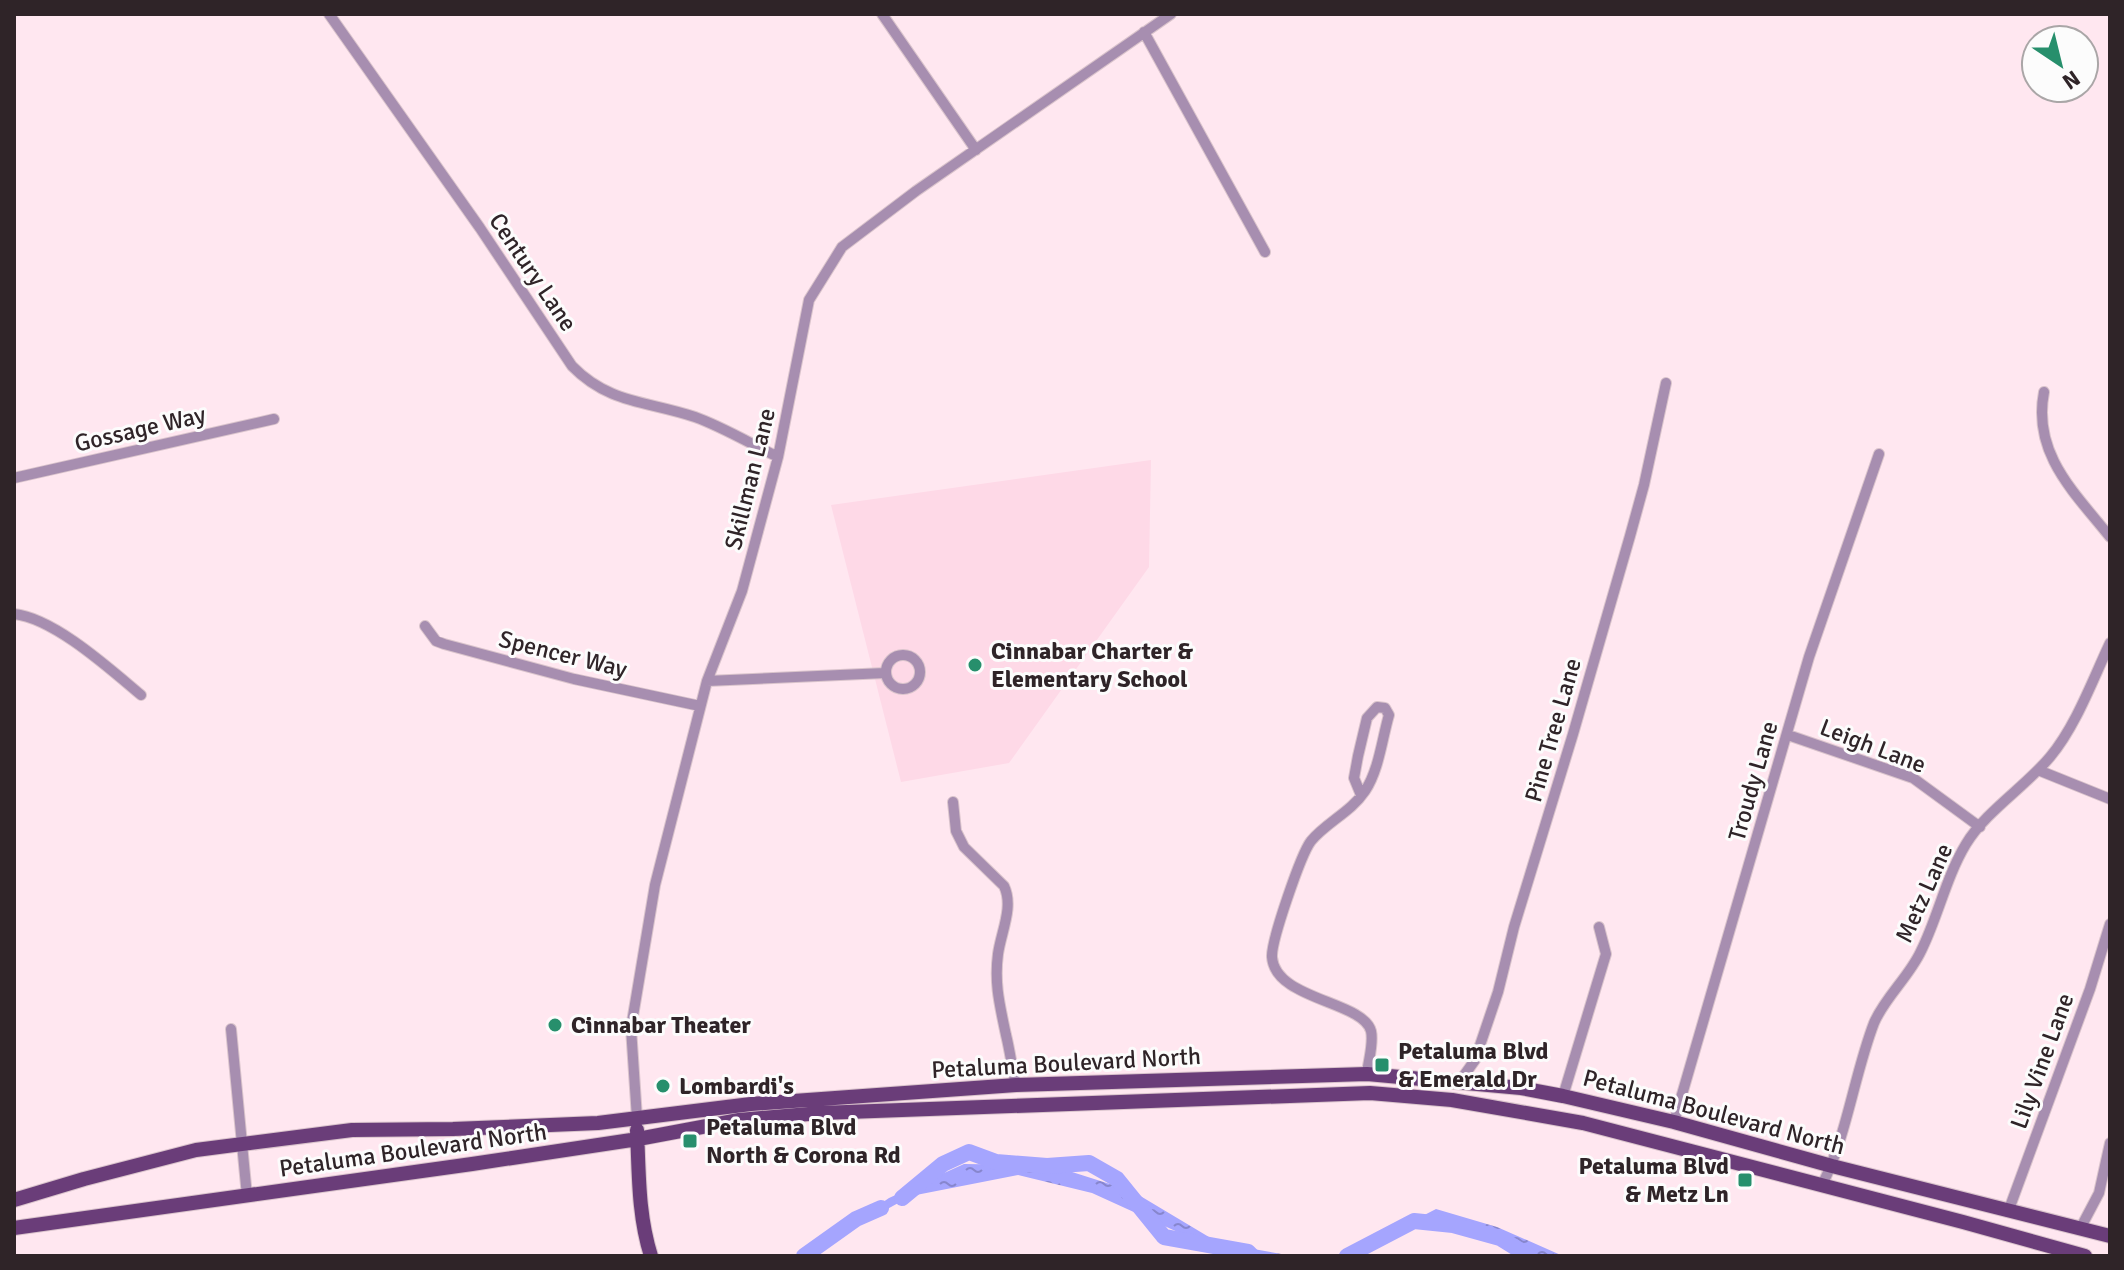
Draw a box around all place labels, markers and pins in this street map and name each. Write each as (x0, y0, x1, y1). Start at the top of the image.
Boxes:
place label: Cinnabar Charter & Elementary School (991, 636, 1193, 694)
marker: Cinnabar Charter & Elementary School (966, 656, 984, 674)
place label: Cinnabar Theater (571, 1010, 751, 1040)
marker: Cinnabar Theater (546, 1016, 564, 1034)
place label: Petaluma Blvd & Emerald Dr (1398, 1036, 1549, 1094)
marker: Petaluma Blvd & Emerald Dr (1373, 1056, 1391, 1074)
place label: Lombardi's (679, 1071, 794, 1101)
marker: Lombardi's (654, 1077, 672, 1095)
place label: Petaluma Blvd North & Corona Rd (706, 1112, 901, 1170)
marker: Petaluma Blvd North & Corona Rd (681, 1132, 699, 1150)
place label: Petaluma Blvd & Metz Ln (1578, 1151, 1729, 1209)
marker: Petaluma Blvd & Metz Ln (1736, 1171, 1754, 1189)

